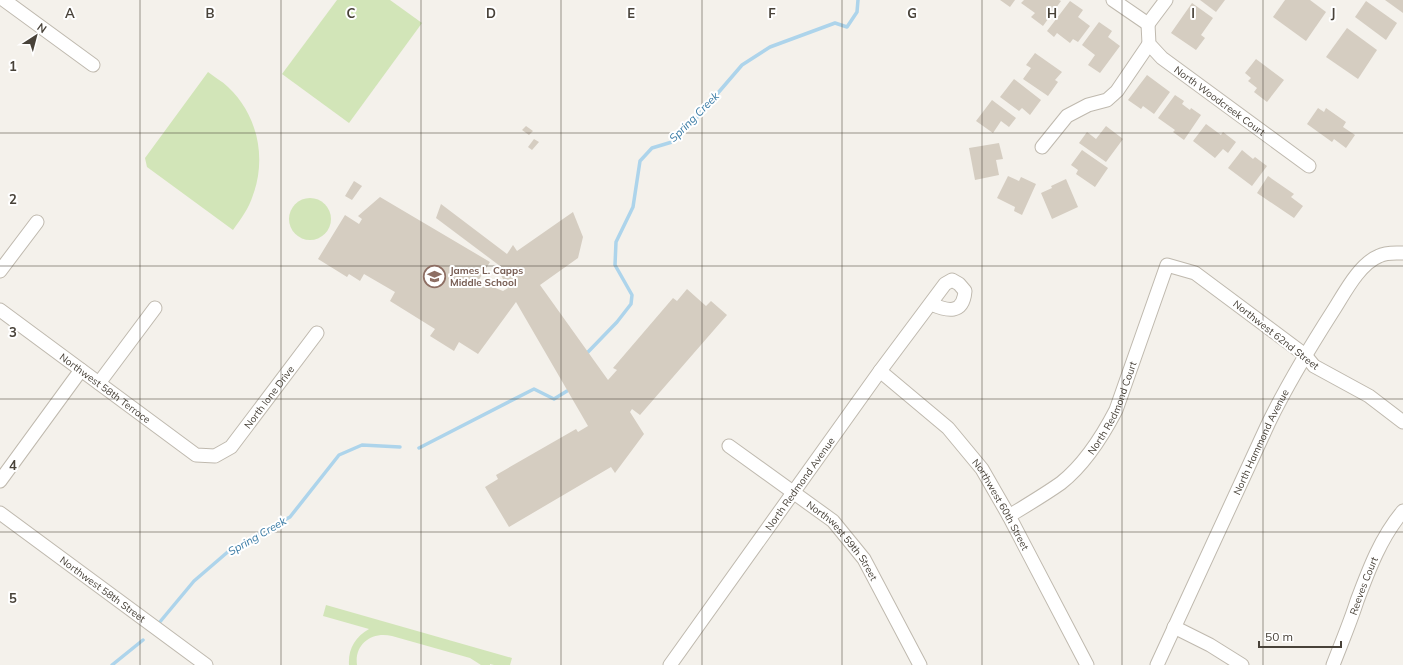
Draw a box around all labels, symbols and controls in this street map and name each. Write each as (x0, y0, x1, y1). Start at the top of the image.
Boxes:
text: A (65, 5, 75, 21)
text: B (206, 5, 215, 21)
text: C (347, 5, 356, 21)
text: D (486, 5, 496, 21)
text: E (627, 5, 635, 21)
text: F (768, 5, 776, 21)
text: G (907, 5, 917, 21)
text: H (1047, 5, 1057, 21)
text: I (1191, 5, 1195, 21)
text: J (1331, 5, 1335, 21)
north arrow (16, 16, 56, 56)
text: N (34, 20, 49, 36)
text: 1 (9, 58, 17, 74)
street label: North Woodcreek Court (1172, 63, 1268, 139)
water label: Spring Creek (666, 89, 722, 145)
text: 2 (9, 191, 17, 207)
school or university icon: James L. Capps Middle School (422, 263, 448, 289)
place label: James L. Capps Middle School (450, 264, 523, 289)
street label: Northwest 62nd Street (1230, 297, 1322, 373)
text: 3 (9, 324, 17, 340)
street label: Northwest 58th Terrace (57, 350, 153, 426)
street label: North Redmond Court (1084, 359, 1139, 457)
street label: North Ione Drive (241, 363, 297, 431)
street label: North Hammond Avenue (1230, 387, 1291, 497)
street label: North Redmond Avenue (762, 434, 837, 533)
street label: Northwest 60th Street (970, 456, 1032, 553)
text: 4 (9, 457, 17, 473)
street label: Northwest 59th Street (804, 498, 881, 583)
water label: Spring Creek (225, 513, 289, 558)
street label: Northwest 58th Street (58, 553, 149, 625)
street label: Reeves Court (1346, 554, 1381, 616)
text: 5 (9, 590, 17, 606)
scale bar (1259, 623, 1341, 649)
text: 50 m (1265, 629, 1293, 644)

